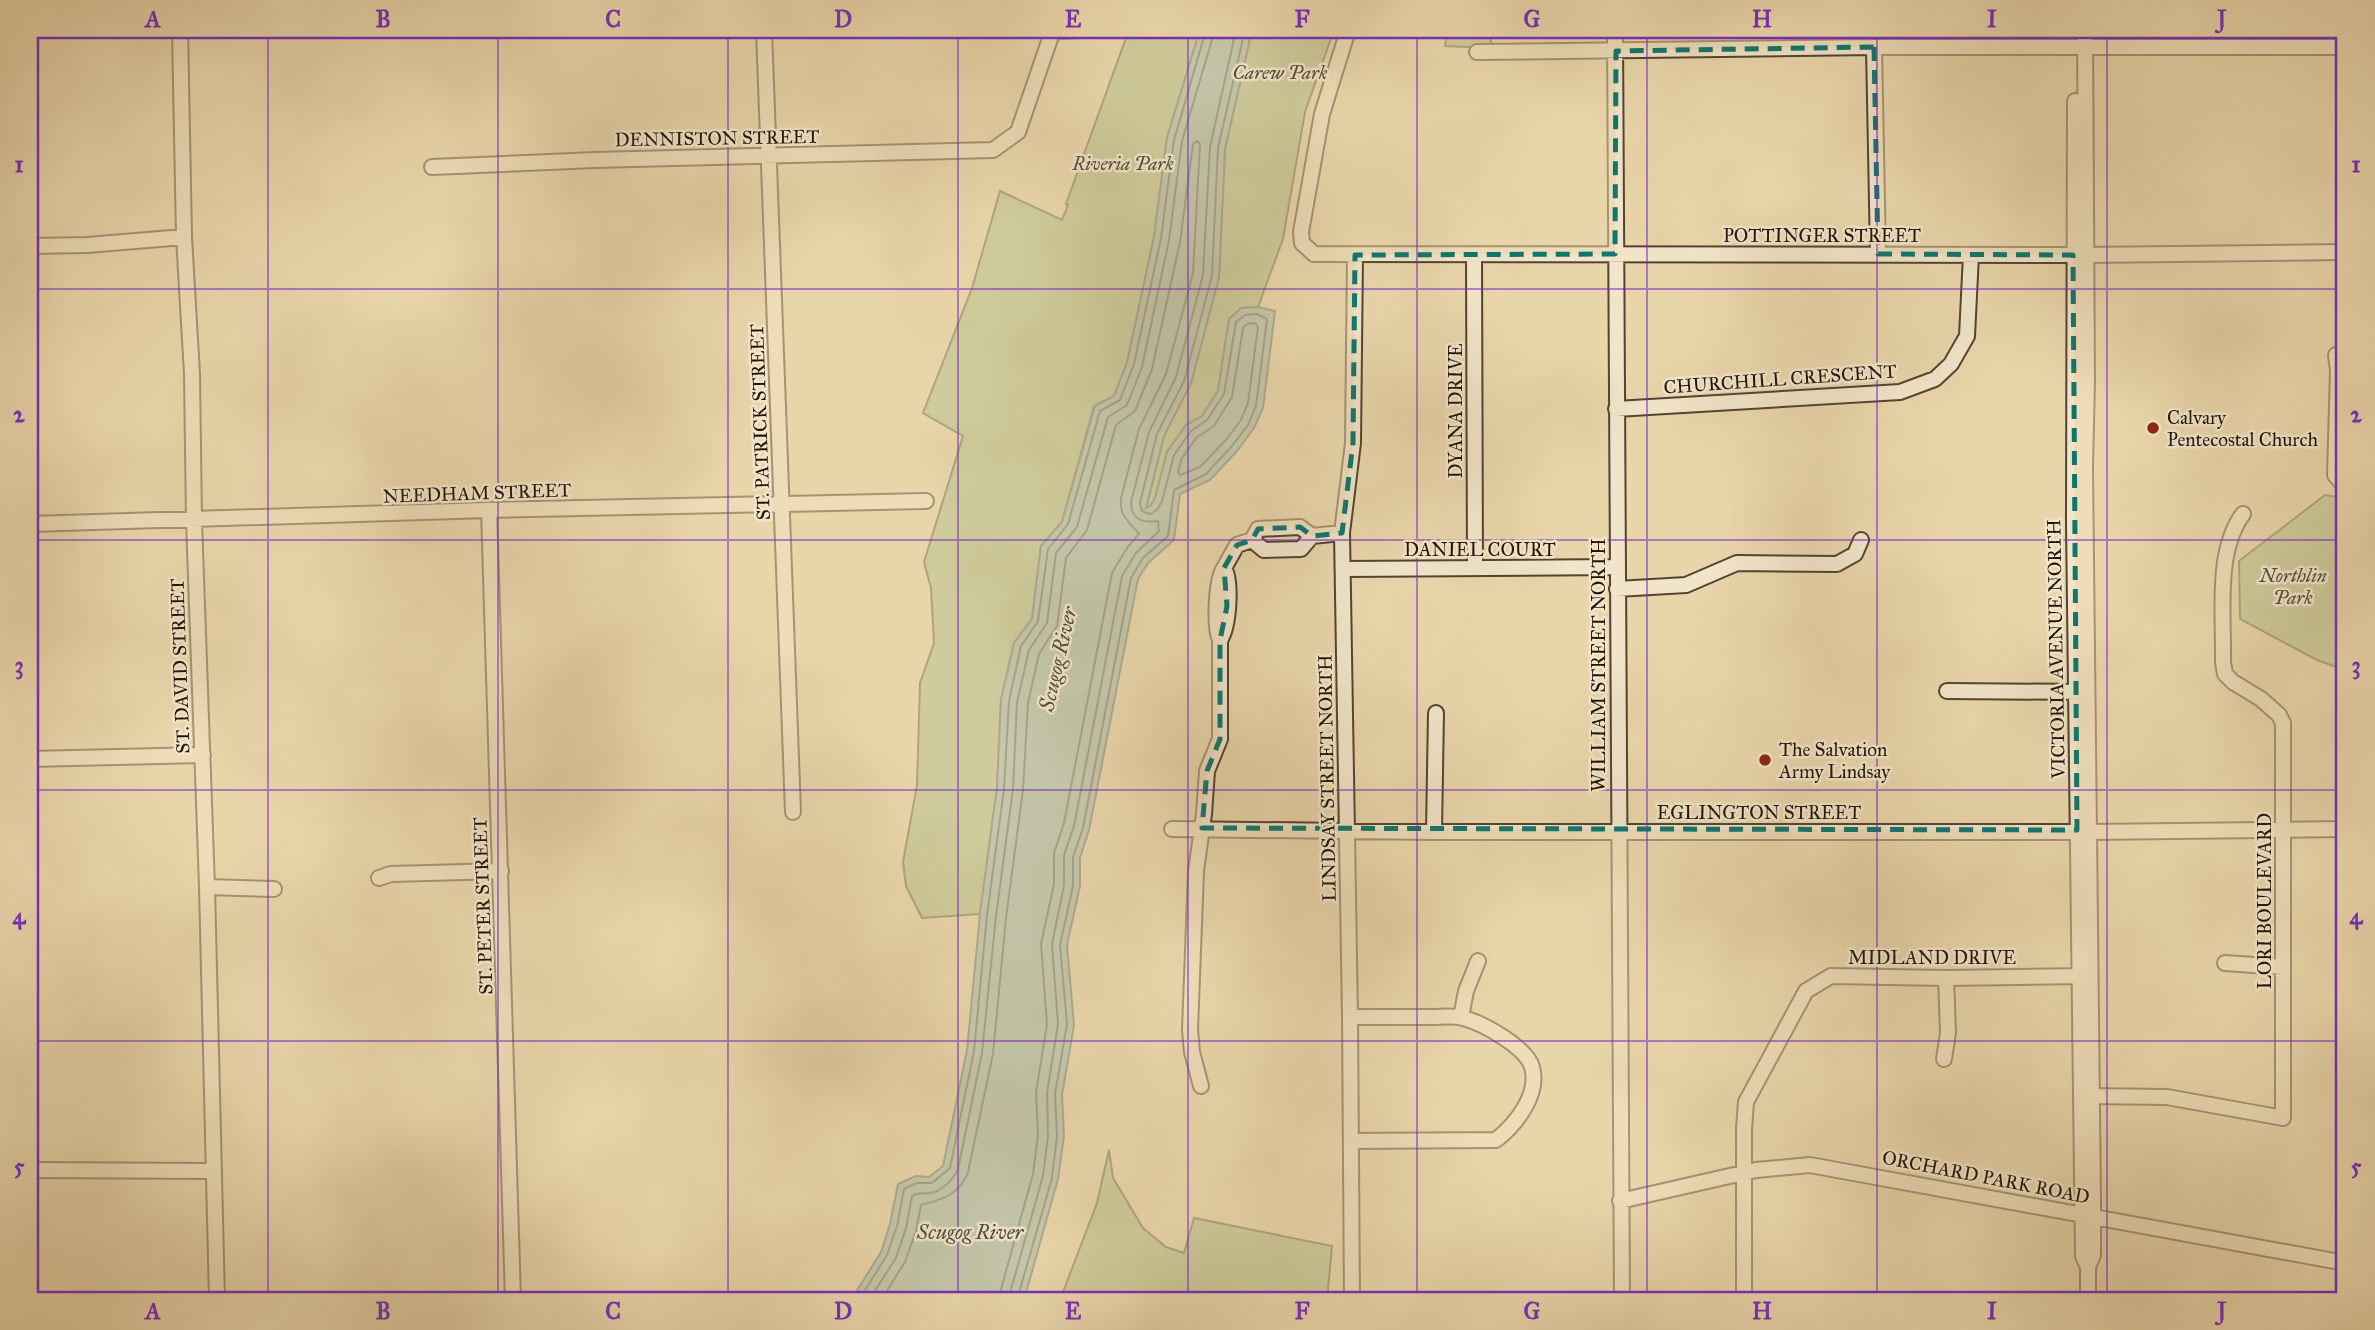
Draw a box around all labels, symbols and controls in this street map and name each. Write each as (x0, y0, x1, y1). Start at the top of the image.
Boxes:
text: A (143, 5, 161, 33)
text: B (375, 5, 391, 33)
text: C (605, 5, 621, 33)
text: D (834, 5, 852, 33)
text: E (1065, 5, 1082, 33)
text: F (1294, 5, 1310, 33)
text: G (1524, 5, 1541, 33)
text: H (1752, 5, 1772, 33)
text: I (1987, 5, 1997, 33)
text: J (2214, 5, 2227, 34)
park label: Carew Park (1233, 61, 1328, 84)
street label: DENNISTON STREET (614, 125, 820, 151)
text: 1 (14, 150, 24, 178)
text: 1 (2351, 150, 2361, 178)
park label: Riveria Park (1071, 152, 1174, 175)
street label: POTTINGER STREET (1723, 224, 1921, 247)
street label: ST. PATRICK STREET (745, 323, 775, 521)
street label: DYANA DRIVE (1444, 343, 1467, 479)
street label: CHURCHILL CRESCENT (1663, 359, 1897, 399)
text: 2 (13, 400, 25, 428)
text: 2 (2350, 400, 2362, 428)
place label: Calvary Pentecostal Church (2167, 406, 2318, 451)
marker: Calvary Pentecostal Church (2145, 420, 2161, 436)
street label: NEEDHAM STREET (382, 478, 572, 508)
street label: VICTORIA AVENUE NORTH (2042, 519, 2070, 780)
street label: DANIEL COURT (1404, 538, 1556, 561)
street label: WILLIAM STREET NORTH (1587, 538, 1610, 792)
park label: Northlin Park (2258, 564, 2327, 609)
street label: ST. DAVID STREET (165, 578, 195, 754)
water label: Scugog River (1033, 603, 1083, 715)
text: 3 (14, 651, 24, 680)
text: 3 (2351, 651, 2361, 680)
street label: LINDSAY STREET NORTH (1313, 654, 1341, 902)
place label: The Salvation Army Lindsay (1778, 738, 1891, 783)
marker: The Salvation Army Lindsay (1757, 752, 1773, 768)
street label: EGLINGTON STREET (1657, 801, 1861, 824)
street label: LORI BOULEVARD (2253, 813, 2276, 989)
street label: ST. PETER STREET (468, 817, 498, 995)
text: 4 (13, 902, 27, 930)
text: 4 (2350, 902, 2364, 930)
street label: MIDLAND DRIVE (1848, 946, 2016, 969)
street label: ORCHARD PARK ROAD (1880, 1146, 2092, 1208)
text: 5 (14, 1152, 25, 1180)
text: 5 (2351, 1152, 2362, 1180)
water label: Scugog River (916, 1219, 1024, 1245)
text: A (143, 1297, 161, 1325)
text: B (375, 1297, 391, 1325)
text: C (605, 1297, 621, 1325)
text: D (834, 1297, 852, 1325)
text: E (1065, 1297, 1082, 1325)
text: F (1294, 1297, 1310, 1325)
text: G (1524, 1297, 1541, 1325)
text: H (1752, 1297, 1772, 1325)
text: I (1987, 1297, 1997, 1325)
text: J (2214, 1297, 2227, 1326)

